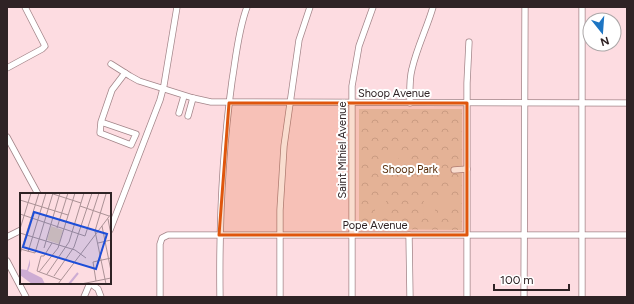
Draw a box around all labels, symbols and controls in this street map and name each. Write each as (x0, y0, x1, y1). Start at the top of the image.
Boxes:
north arrow (582, 12, 622, 52)
text: N (599, 34, 611, 49)
street label: Shoop Avenue (358, 87, 430, 100)
street label: Saint Mihiel Avenue (336, 102, 349, 198)
park label: Shoop Park (382, 163, 439, 176)
inset map (20, 193, 111, 284)
street label: Pope Avenue (342, 219, 408, 232)
scale bar (494, 266, 569, 292)
text: 100 m (500, 273, 534, 287)

